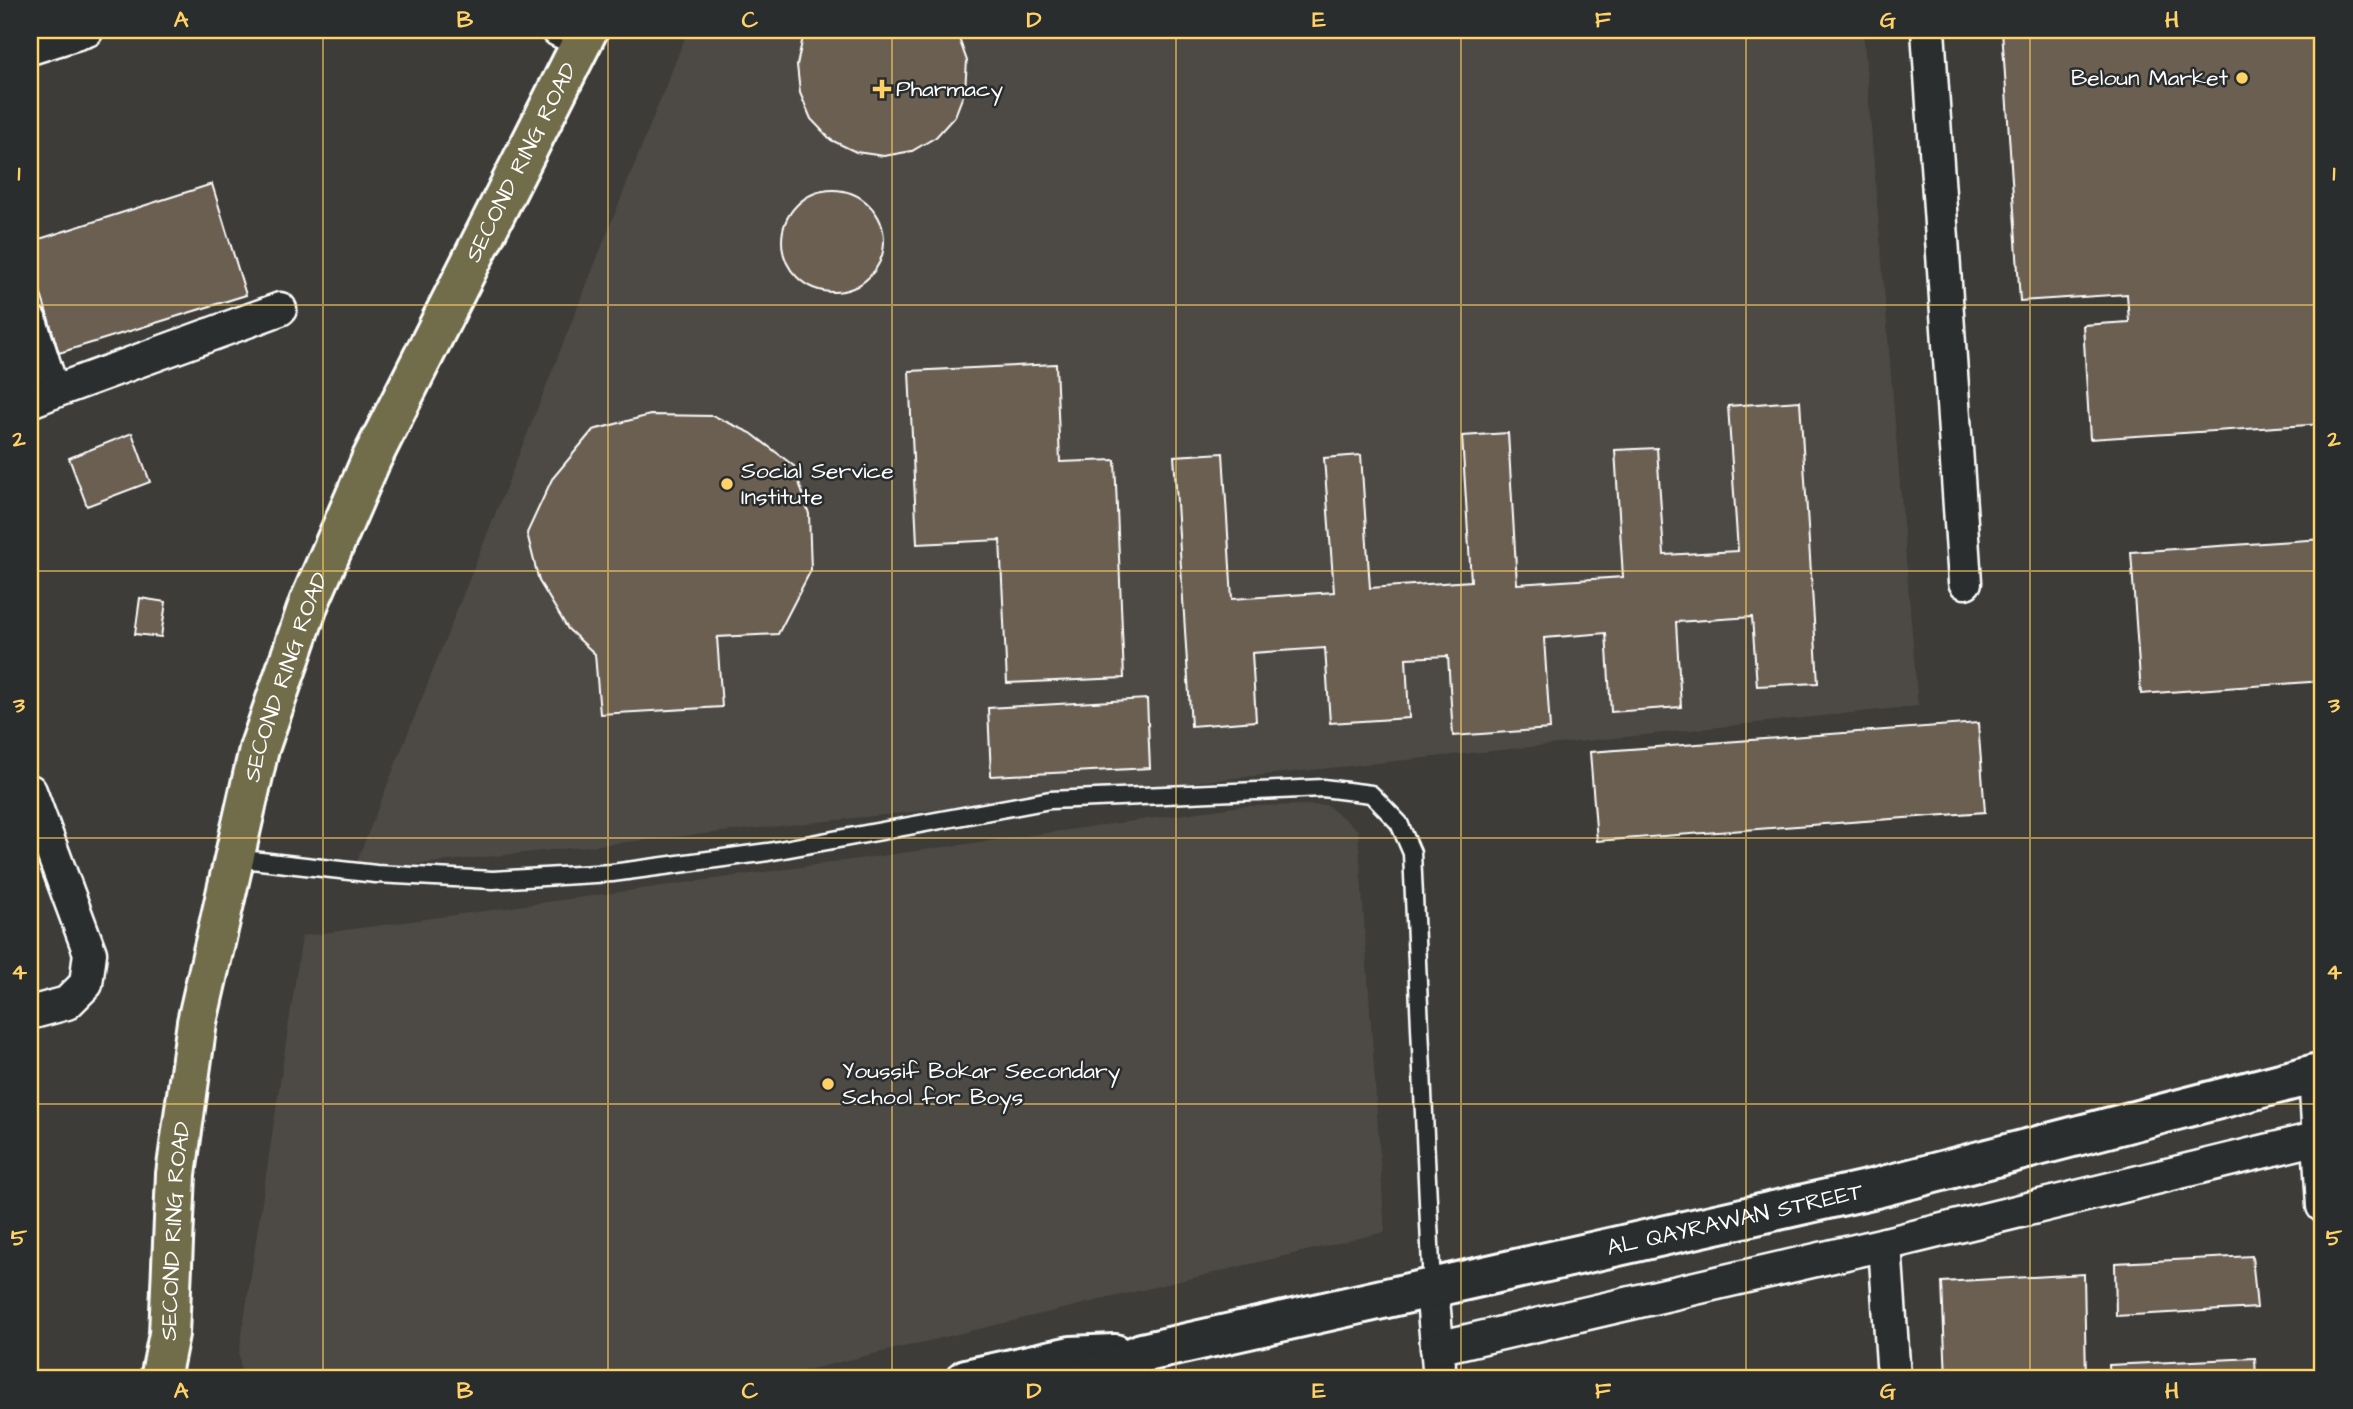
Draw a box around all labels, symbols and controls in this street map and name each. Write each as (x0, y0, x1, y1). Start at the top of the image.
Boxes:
text: A (174, 4, 189, 36)
text: B (457, 4, 474, 36)
text: C (742, 4, 759, 36)
text: D (1027, 4, 1042, 36)
text: E (1312, 4, 1326, 36)
text: F (1595, 4, 1612, 36)
text: G (1880, 4, 1896, 36)
text: H (2165, 4, 2179, 36)
street label: SECOND RING ROAD (457, 57, 585, 268)
place label: Beloun Market (2071, 62, 2229, 94)
marker: Beloun Market (2234, 70, 2250, 86)
place label: Pharmacy (896, 73, 1004, 106)
marker: Pharmacy (874, 81, 890, 97)
text: 1 (18, 157, 21, 189)
text: 1 (2333, 157, 2336, 189)
text: 2 (11, 423, 26, 455)
text: 2 (2326, 423, 2341, 455)
place label: Social Service Institute (741, 455, 894, 513)
marker: Social Service Institute (719, 476, 735, 492)
street label: SECOND RING ROAD (236, 567, 336, 785)
text: 3 (12, 689, 25, 721)
text: 3 (2327, 689, 2340, 721)
text: 4 (11, 956, 27, 988)
text: 4 (2326, 956, 2342, 988)
place label: Youssif Bokar Secondary School for Boys (842, 1055, 1121, 1114)
marker: Youssif Bokar Secondary School for Boys (820, 1076, 836, 1092)
street label: SECOND RING ROAD (153, 1119, 199, 1341)
street label: AL QAYRAWAN STREET (1604, 1175, 1867, 1264)
text: 5 (11, 1222, 28, 1254)
text: 5 (2326, 1222, 2343, 1254)
text: A (174, 1375, 189, 1407)
text: B (457, 1375, 474, 1407)
text: C (742, 1375, 759, 1407)
text: D (1027, 1375, 1042, 1407)
text: E (1312, 1375, 1326, 1407)
text: F (1595, 1375, 1612, 1407)
text: G (1880, 1375, 1896, 1407)
text: H (2165, 1375, 2179, 1407)

